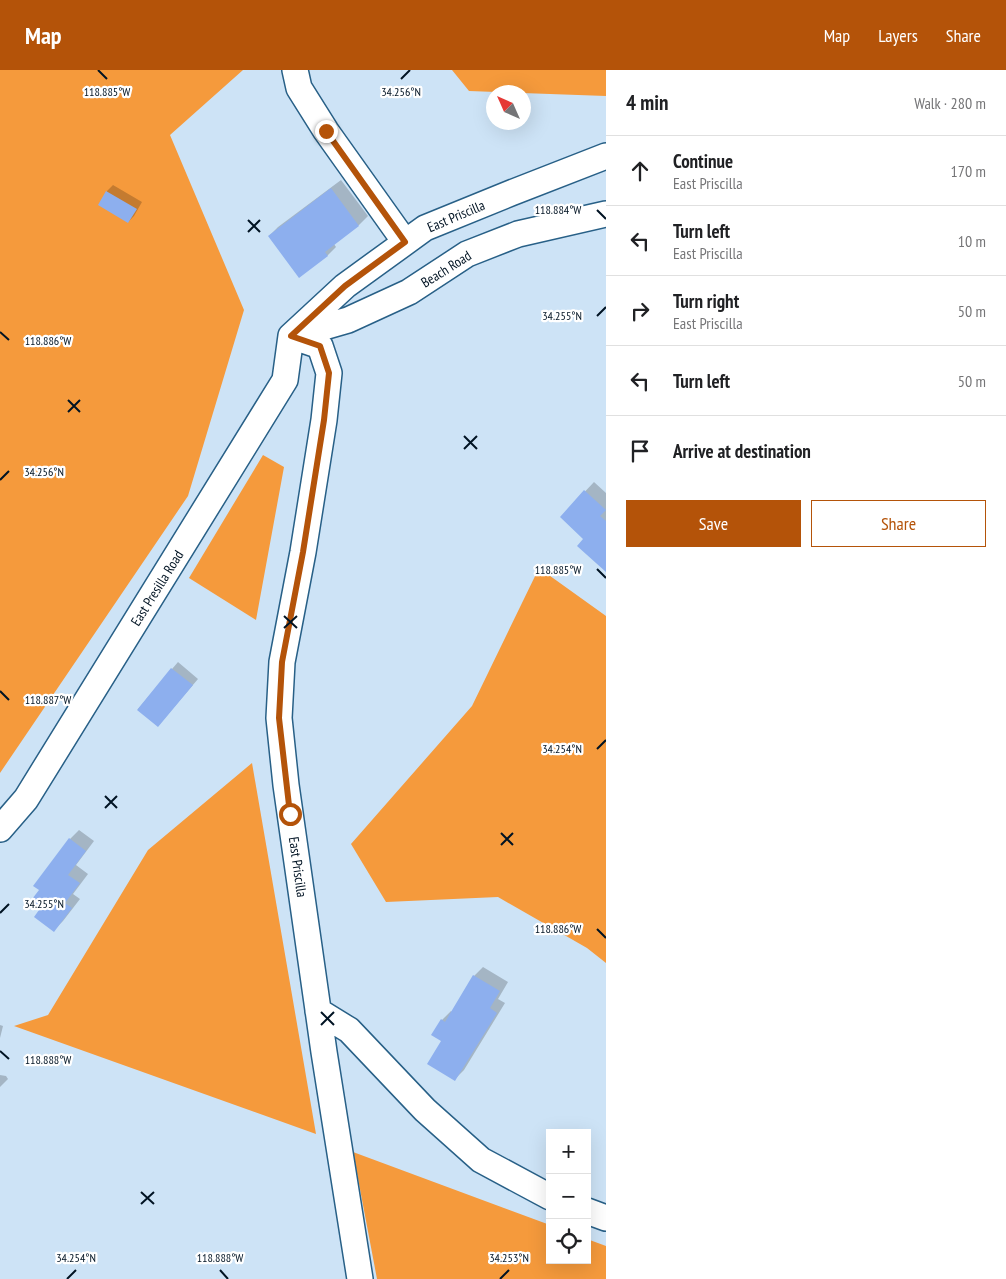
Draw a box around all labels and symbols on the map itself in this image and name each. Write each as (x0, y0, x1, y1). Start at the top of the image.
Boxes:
text: 118.885°W (84, 84, 130, 99)
text: 34.256°N (381, 84, 421, 99)
north arrow (486, 85, 531, 130)
route end (315, 120, 338, 143)
street label: East Priscilla (424, 196, 488, 236)
text: 118.884°W (535, 202, 581, 217)
street label: Beach Road (417, 247, 475, 291)
text: 34.255°N (542, 308, 582, 323)
text: 118.886°W (25, 333, 71, 348)
text: 34.256°N (24, 464, 64, 479)
street label: East Presilla Road (127, 547, 187, 629)
text: 118.885°W (535, 562, 581, 577)
text: 118.887°W (25, 692, 71, 707)
text: 34.254°N (542, 741, 582, 756)
route start (279, 803, 302, 826)
street label: East Priscilla (285, 836, 311, 898)
text: 34.255°N (24, 896, 64, 911)
text: 118.886°W (535, 921, 581, 936)
text: 118.888°W (25, 1052, 71, 1067)
text: 34.254°N (56, 1250, 96, 1265)
text: 118.888°W (197, 1250, 243, 1265)
text: 34.253°N (489, 1250, 529, 1265)

